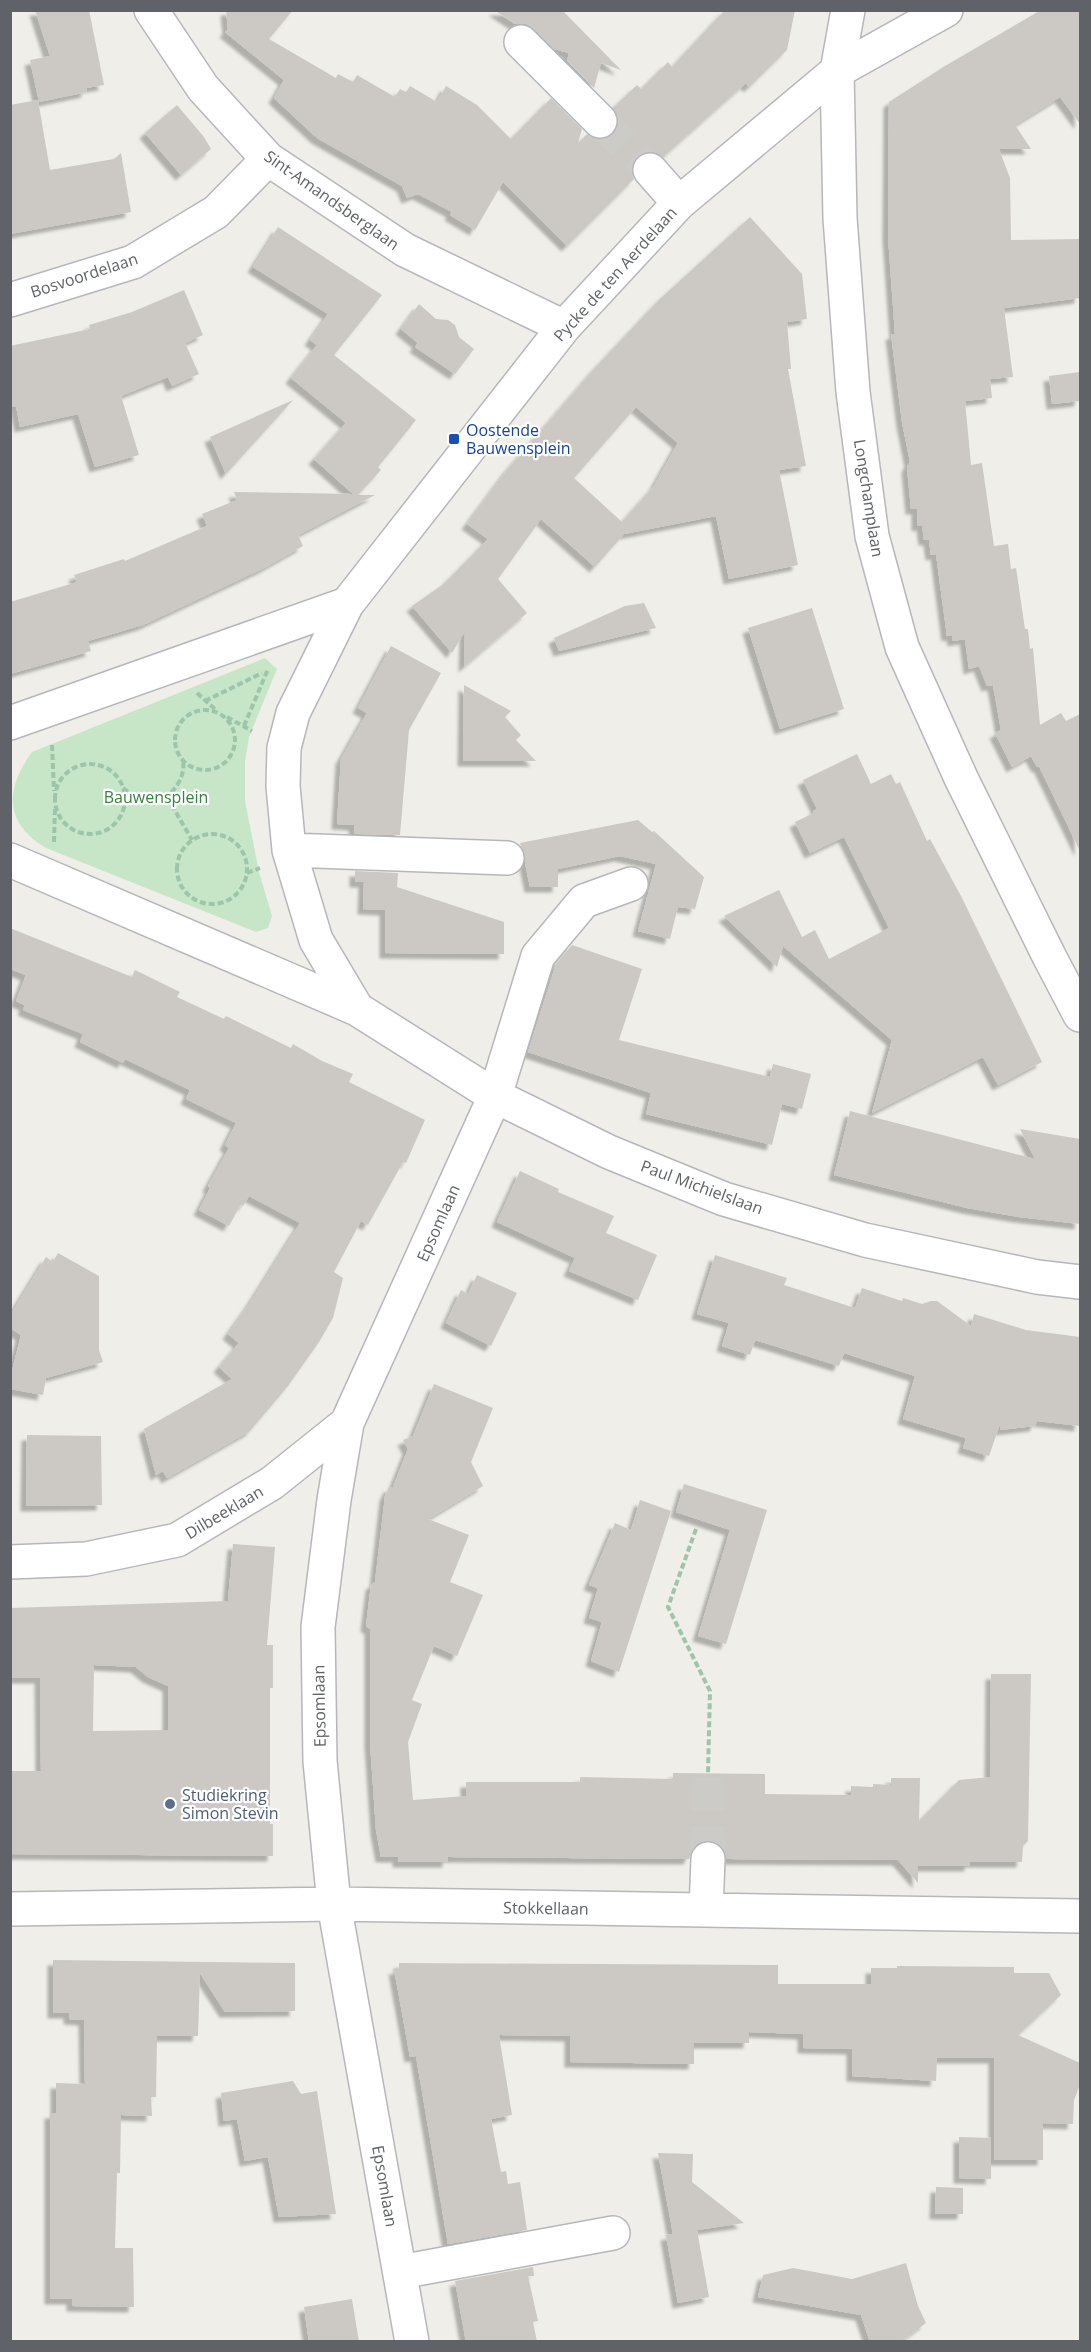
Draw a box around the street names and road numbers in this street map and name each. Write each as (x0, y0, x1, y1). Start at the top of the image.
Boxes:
street label: Sint-Amandsberglaan (260, 145, 404, 255)
street label: Pycke de ten Aerdelaan (548, 202, 682, 346)
street label: Bosvoordelaan (27, 247, 141, 303)
street label: Longchamplaan (849, 437, 889, 559)
street label: Paul Michielslaan (638, 1155, 766, 1219)
street label: Epsomlaan (411, 1181, 465, 1265)
street label: Dilbeeklaan (181, 1480, 267, 1544)
street label: Epsomlaan (307, 1665, 331, 1747)
street label: Stokkellaan (503, 1896, 589, 1920)
street label: Epsomlaan (367, 2144, 403, 2228)

